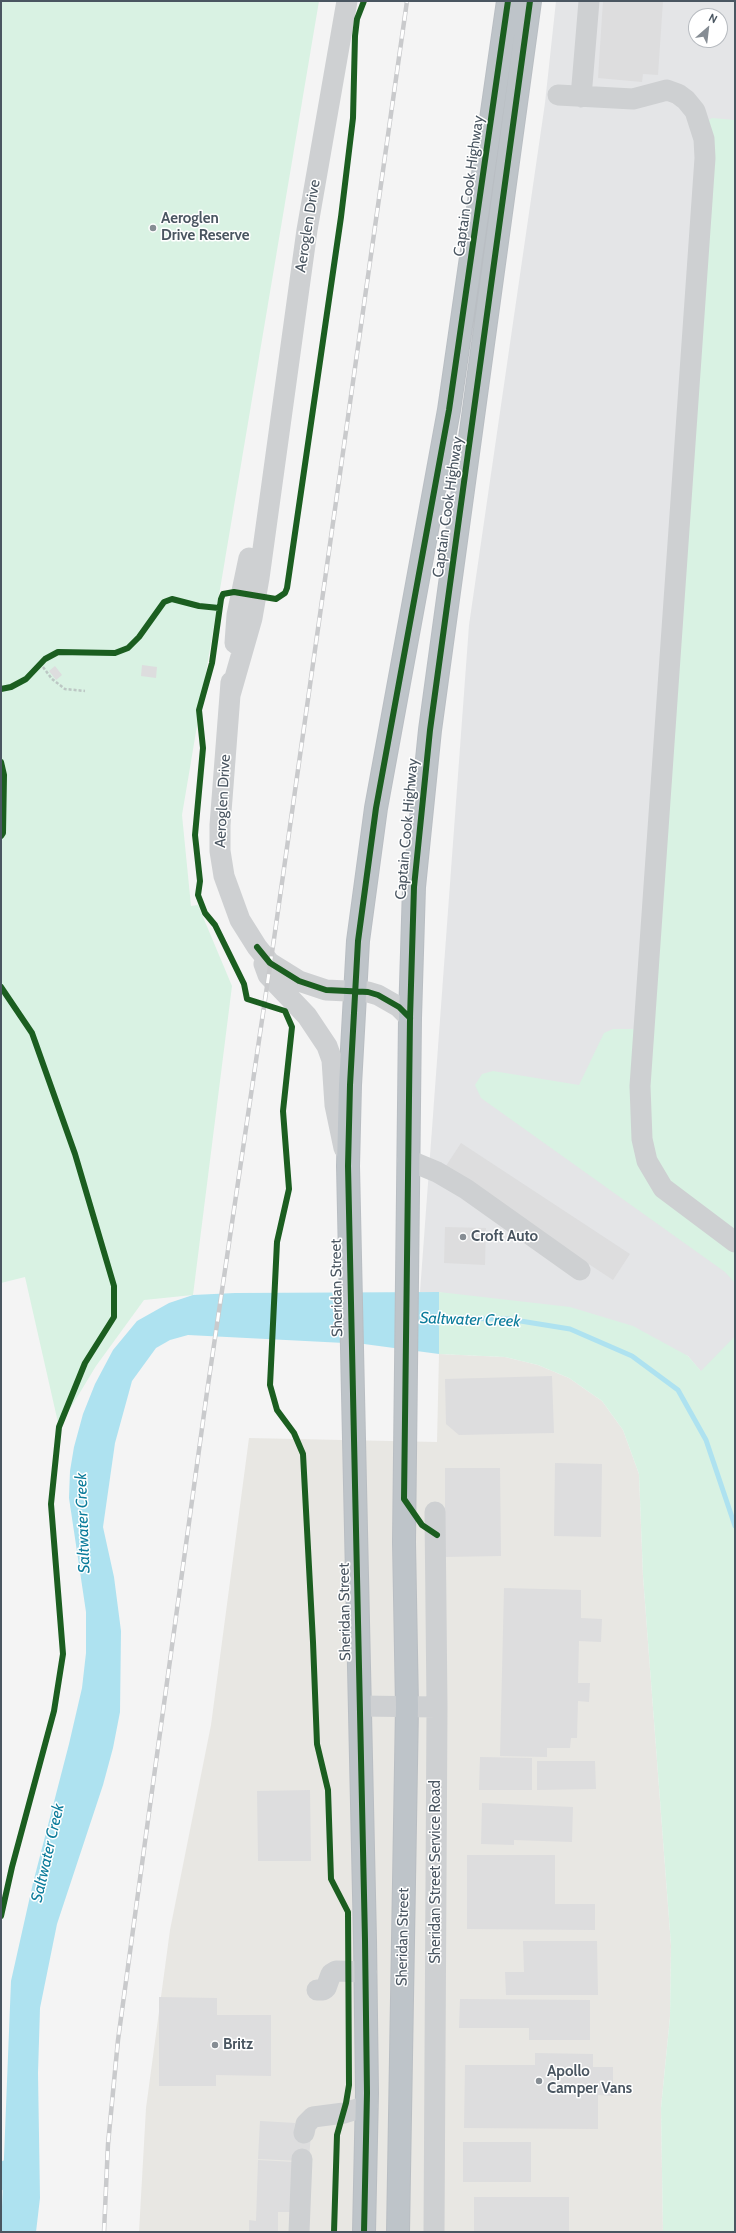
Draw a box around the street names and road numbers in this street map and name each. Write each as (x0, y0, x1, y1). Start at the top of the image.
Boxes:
street label: Captain Cook Highway (450, 114, 488, 258)
street label: Aeroglen Drive (292, 178, 324, 274)
street label: Captain Cook Highway (429, 435, 467, 579)
street label: Aeroglen Drive (212, 754, 234, 848)
street label: Captain Cook Highway (392, 758, 422, 900)
street label: Sheridan Street (327, 1239, 347, 1337)
street label: Sheridan Street (335, 1563, 355, 1661)
street label: Sheridan Street Service Road (427, 1780, 445, 1964)
street label: Sheridan Street (393, 1888, 413, 1986)

